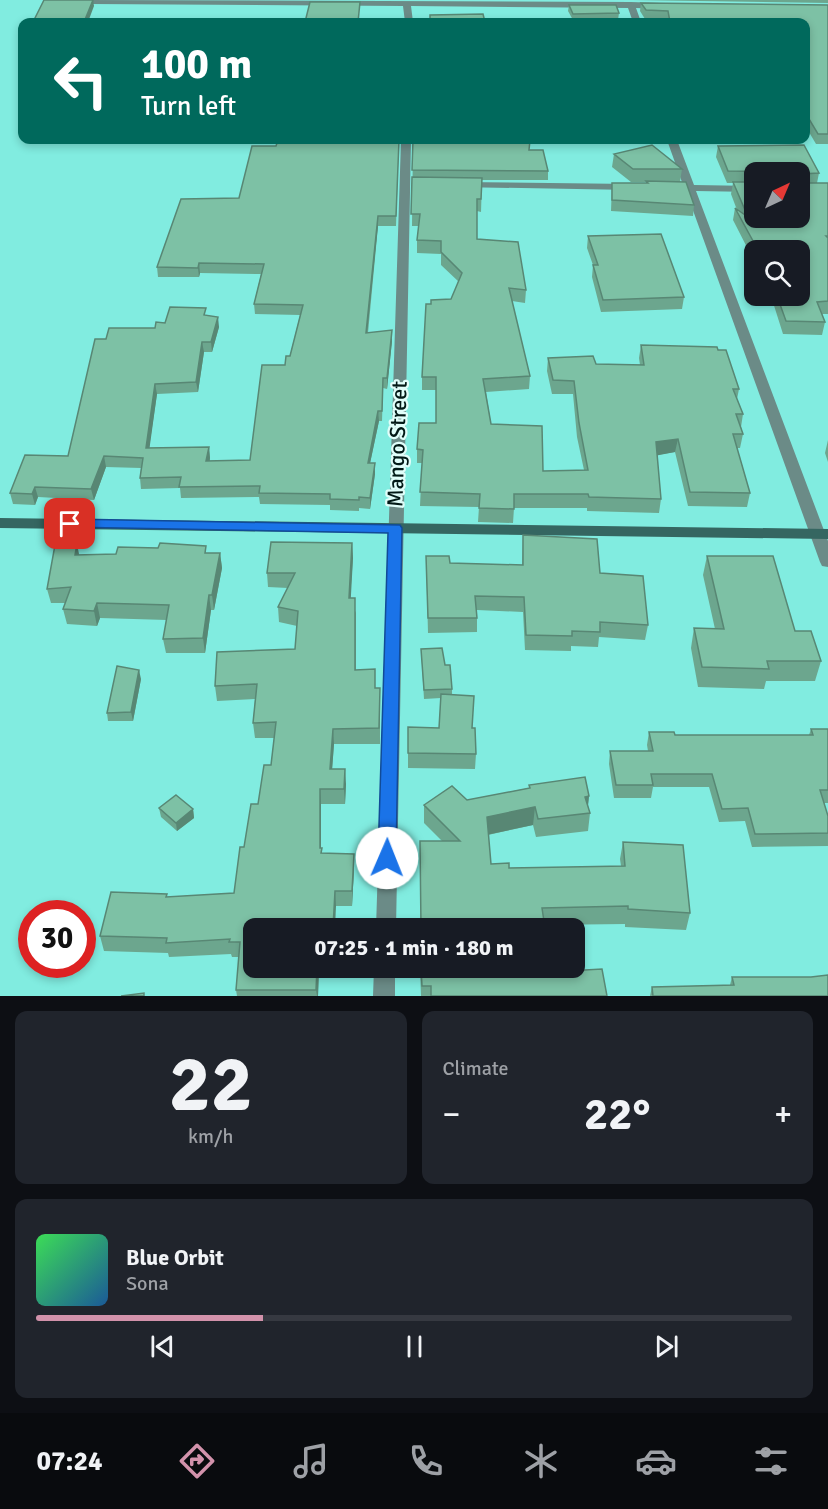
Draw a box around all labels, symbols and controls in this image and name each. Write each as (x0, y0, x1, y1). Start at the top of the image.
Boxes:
text: 100 m (141, 39, 252, 90)
icon: left (42, 42, 120, 120)
text: Turn left (141, 90, 236, 123)
north arrow (744, 162, 810, 228)
map controls (744, 162, 810, 306)
button: search (744, 240, 810, 306)
street label: Mango Street (381, 380, 413, 508)
pin (44, 498, 95, 549)
icon: arrive (53, 507, 86, 540)
position arrow (355, 826, 419, 890)
speed limit sign: 30 (18, 900, 96, 978)
text: 07:25 · 1 min · 180 m (314, 934, 514, 961)
text: 22 (169, 1037, 253, 1133)
text: Climate (443, 1056, 508, 1081)
text: 22° (584, 1087, 651, 1142)
text: − (443, 1094, 460, 1135)
text: + (774, 1094, 792, 1135)
text: km/h (188, 1124, 233, 1149)
text: Blue Orbit (126, 1244, 224, 1271)
text: Sona (126, 1271, 169, 1296)
icon: previous (146, 1330, 179, 1363)
icon: pause (398, 1330, 431, 1363)
icon: next (650, 1330, 683, 1363)
icon: directions (176, 1440, 218, 1482)
icon: music (290, 1440, 332, 1482)
icon: phone (405, 1440, 447, 1482)
icon: climate (520, 1440, 562, 1482)
icon: car (635, 1440, 677, 1482)
icon: filters (750, 1440, 792, 1482)
text: 07:24 (36, 1445, 103, 1478)

